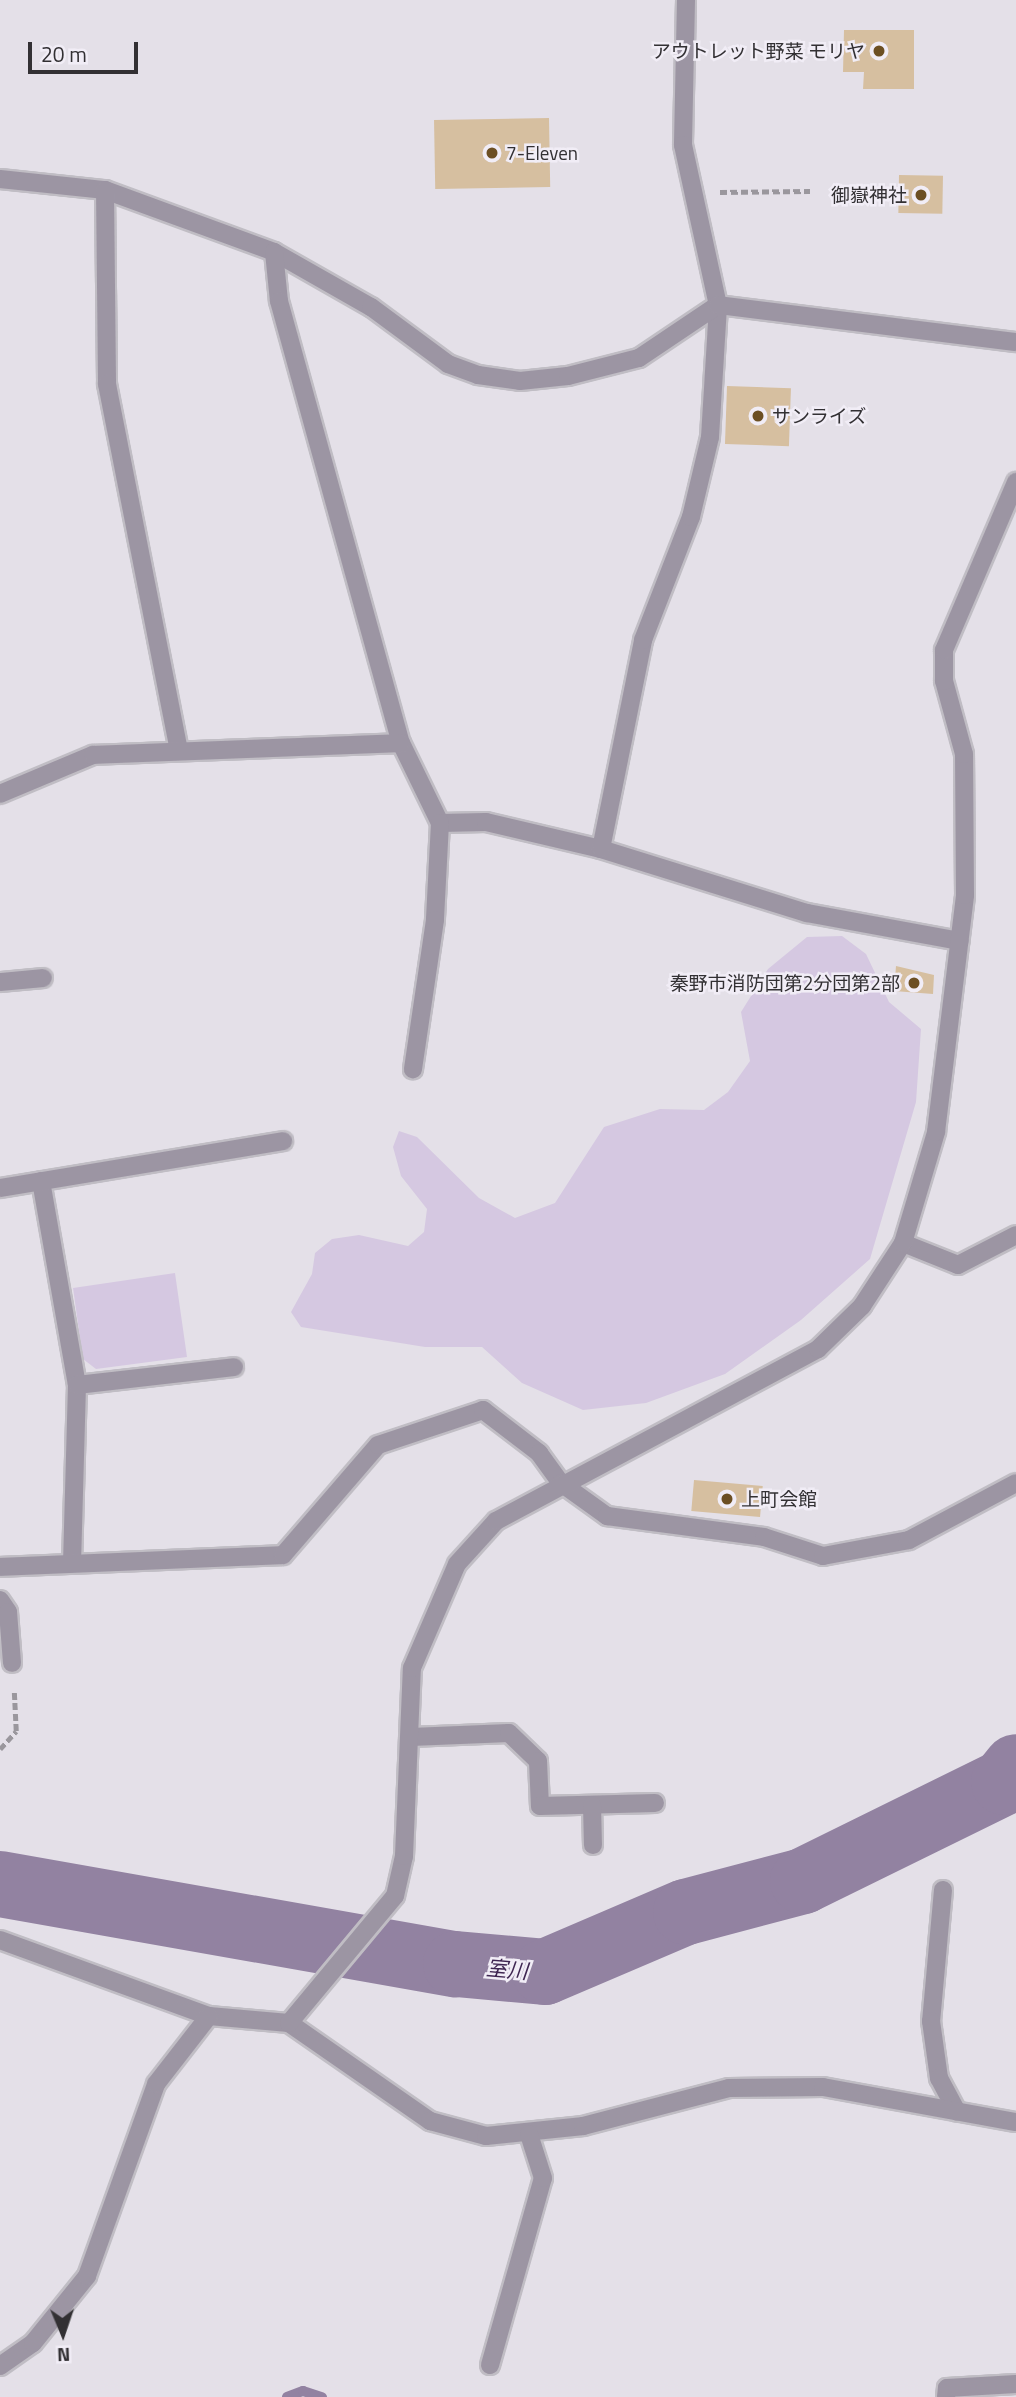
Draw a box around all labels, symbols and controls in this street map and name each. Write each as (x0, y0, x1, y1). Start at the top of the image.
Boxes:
scale bar (32, 28, 142, 72)
text: 20 m (41, 38, 87, 70)
place label: アウトレット野菜 モリヤ (652, 40, 865, 62)
marker: アウトレット野菜 モリヤ (871, 43, 887, 59)
place label: 7-Eleven (506, 142, 578, 164)
marker: 7-Eleven (484, 145, 500, 161)
place label: 御嶽神社 (831, 184, 907, 206)
marker: 御嶽神社 (913, 187, 929, 203)
place label: サンライズ (772, 405, 867, 427)
marker: サンライズ (750, 408, 766, 424)
place label: 秦野市消防団第2分団第2部 (670, 972, 900, 994)
marker: 秦野市消防団第2分団第2部 (906, 975, 922, 991)
place label: 上町会館 (741, 1488, 817, 1510)
marker: 上町会館 (719, 1491, 735, 1507)
water label: 室川 (485, 1955, 529, 1983)
north arrow (28, 2299, 98, 2369)
text: N (57, 2341, 71, 2370)

